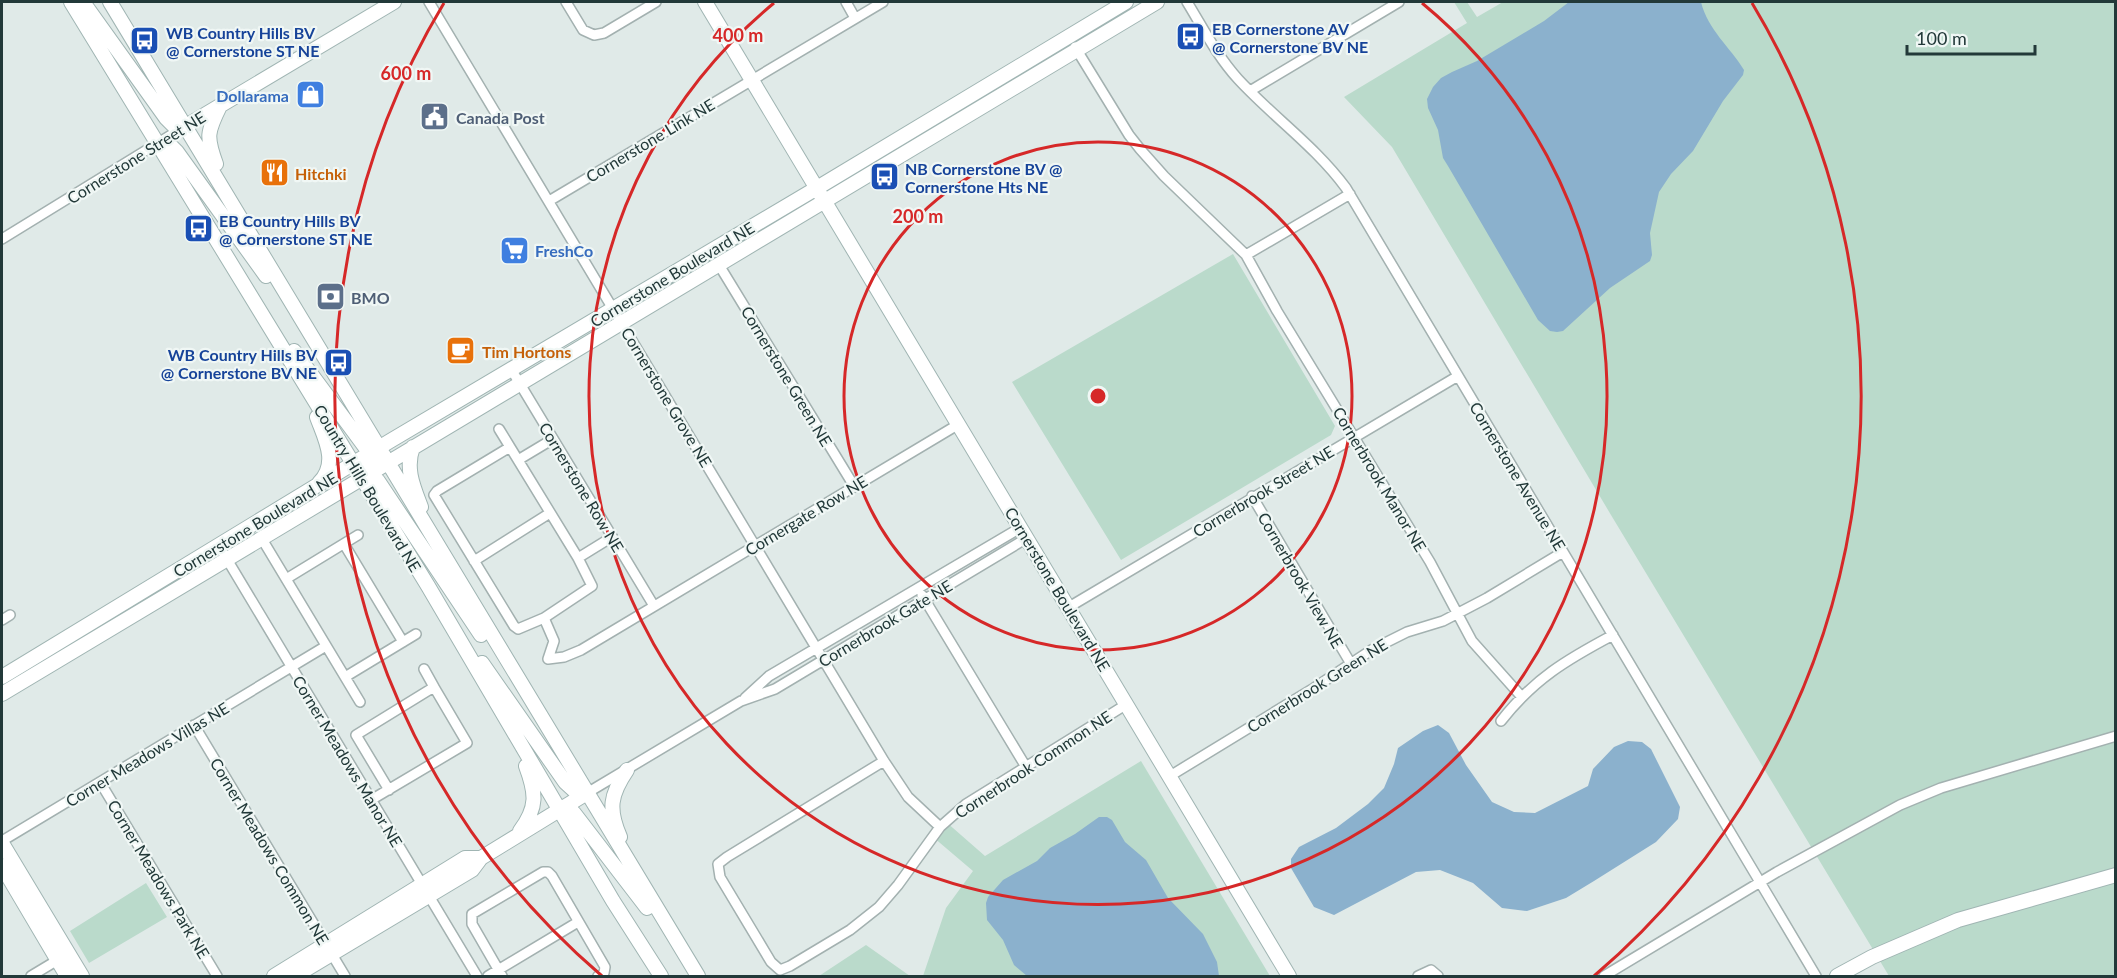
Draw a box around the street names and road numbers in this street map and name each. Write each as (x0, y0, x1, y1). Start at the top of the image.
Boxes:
street label: Cornerstone Link NE (582, 94, 718, 186)
street label: Cornerstone Street NE (63, 107, 209, 207)
street label: Cornerstone Boulevard NE (587, 217, 757, 331)
street label: Cornerstone Green NE (738, 302, 836, 450)
street label: Cornerstone Grove NE (618, 324, 716, 470)
street label: Cornerstone Avenue NE (1466, 398, 1570, 554)
street label: Country Hills Boulevard NE (310, 401, 426, 575)
street label: Cornerbrook Manor NE (1329, 403, 1431, 555)
street label: Cornerstone Row NE (536, 419, 628, 555)
street label: Cornerbrook Street NE (1189, 441, 1337, 541)
street label: Cornerstone Boulevard NE (170, 467, 340, 581)
street label: Cornergate Row NE (741, 471, 871, 559)
street label: Cornerstone Boulevard NE (1001, 504, 1115, 674)
street label: Cornerbrook View NE (1254, 509, 1348, 651)
street label: Cornerbrook Gate NE (815, 576, 955, 670)
street label: Cornerbrook Green NE (1243, 634, 1391, 736)
street label: Corner Meadows Manor NE (289, 672, 407, 850)
street label: Corner Meadows Villas NE (62, 698, 232, 810)
street label: Cornerbrook Common NE (951, 706, 1115, 822)
street label: Corner Meadows Common NE (207, 754, 333, 948)
street label: Corner Meadows Park NE (104, 796, 214, 962)

